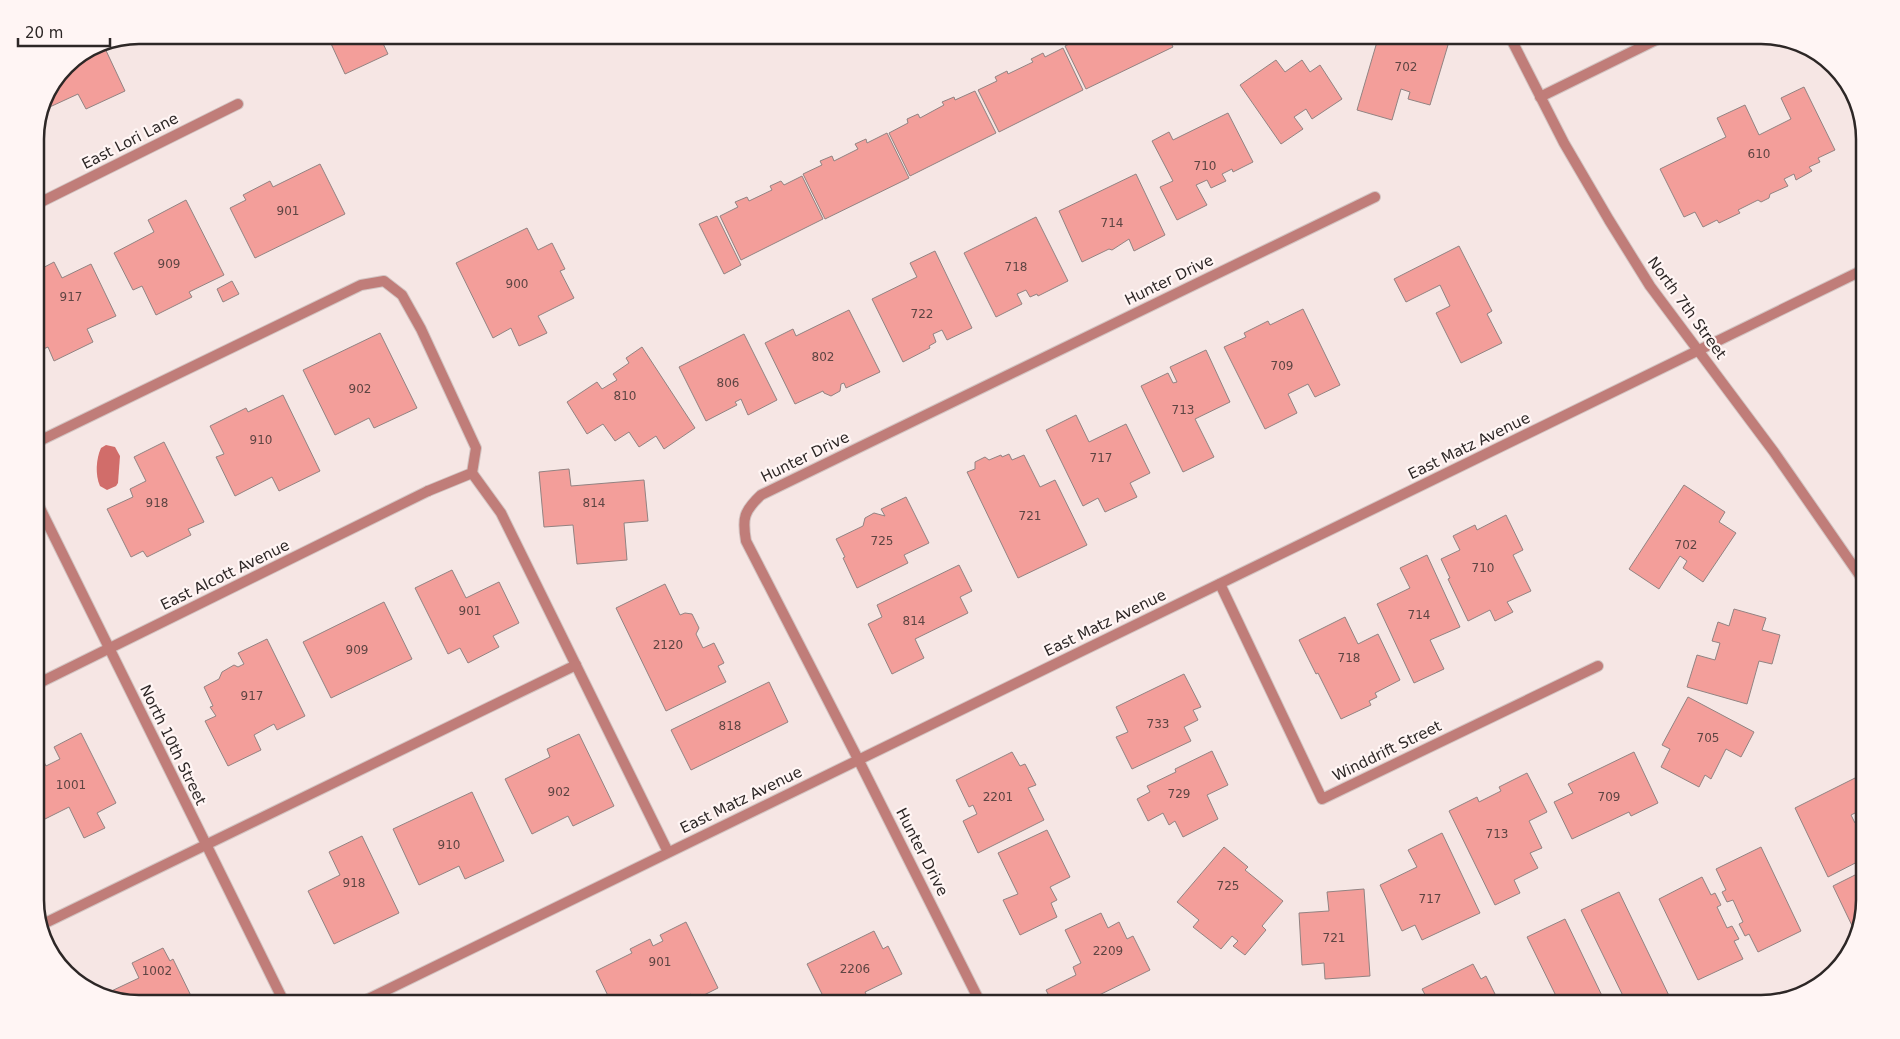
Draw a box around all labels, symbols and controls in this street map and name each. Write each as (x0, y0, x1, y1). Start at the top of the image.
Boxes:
scale bar (18, 15, 110, 47)
text: 20 m (25, 24, 63, 42)
house number: 702 (1395, 60, 1417, 74)
street label: East Lori Lane (79, 109, 181, 173)
house number: 610 (1748, 147, 1770, 161)
house number: 710 (1194, 159, 1216, 173)
house number: 901 (277, 204, 299, 218)
house number: 714 (1101, 216, 1123, 230)
street label: Hunter Drive (1122, 251, 1216, 309)
street label: North 7th Street (1644, 253, 1730, 363)
house number: 909 (158, 257, 180, 271)
house number: 718 (1005, 260, 1027, 274)
house number: 900 (506, 277, 528, 291)
house number: 917 (60, 290, 82, 304)
house number: 722 (911, 307, 933, 321)
house number: 802 (812, 350, 834, 364)
house number: 709 (1271, 359, 1293, 373)
house number: 806 (717, 376, 739, 390)
house number: 902 (349, 382, 371, 396)
house number: 810 (614, 389, 636, 403)
house number: 713 (1172, 403, 1194, 417)
street label: East Matz Avenue (1405, 409, 1533, 483)
street label: Hunter Drive (758, 428, 852, 486)
house number: 910 (250, 433, 272, 447)
house number: 717 (1090, 451, 1112, 465)
house number: 918 (146, 496, 168, 510)
house number: 814 (583, 496, 605, 510)
house number: 721 (1019, 509, 1041, 523)
house number: 725 (871, 534, 893, 548)
street label: East Alcott Avenue (158, 536, 292, 614)
house number: 702 (1675, 538, 1697, 552)
house number: 710 (1472, 561, 1494, 575)
street label: East Matz Avenue (1041, 586, 1169, 660)
house number: 901 (459, 604, 481, 618)
house number: 714 (1408, 608, 1430, 622)
house number: 814 (903, 614, 925, 628)
house number: 2120 (653, 638, 683, 652)
house number: 909 (346, 643, 368, 657)
house number: 718 (1338, 651, 1360, 665)
street label: North 10th Street (136, 682, 210, 808)
house number: 917 (241, 689, 263, 703)
house number: 733 (1147, 717, 1169, 731)
street label: Winddrift Street (1330, 717, 1444, 785)
house number: 818 (719, 719, 741, 733)
house number: 705 (1697, 731, 1719, 745)
street label: East Matz Avenue (677, 763, 805, 837)
house number: 1001 (56, 778, 86, 792)
house number: 902 (548, 785, 570, 799)
house number: 729 (1168, 787, 1190, 801)
house number: 2201 (983, 790, 1013, 804)
house number: 709 (1598, 790, 1620, 804)
street label: Hunter Drive (892, 805, 952, 899)
house number: 713 (1486, 827, 1508, 841)
house number: 910 (438, 838, 460, 852)
house number: 918 (343, 876, 365, 890)
house number: 725 (1217, 879, 1239, 893)
house number: 717 (1419, 892, 1441, 906)
house number: 721 (1323, 931, 1345, 945)
house number: 2209 (1093, 944, 1123, 958)
house number: 901 (649, 955, 671, 969)
house number: 2206 (840, 962, 870, 976)
house number: 1002 (142, 964, 172, 978)

